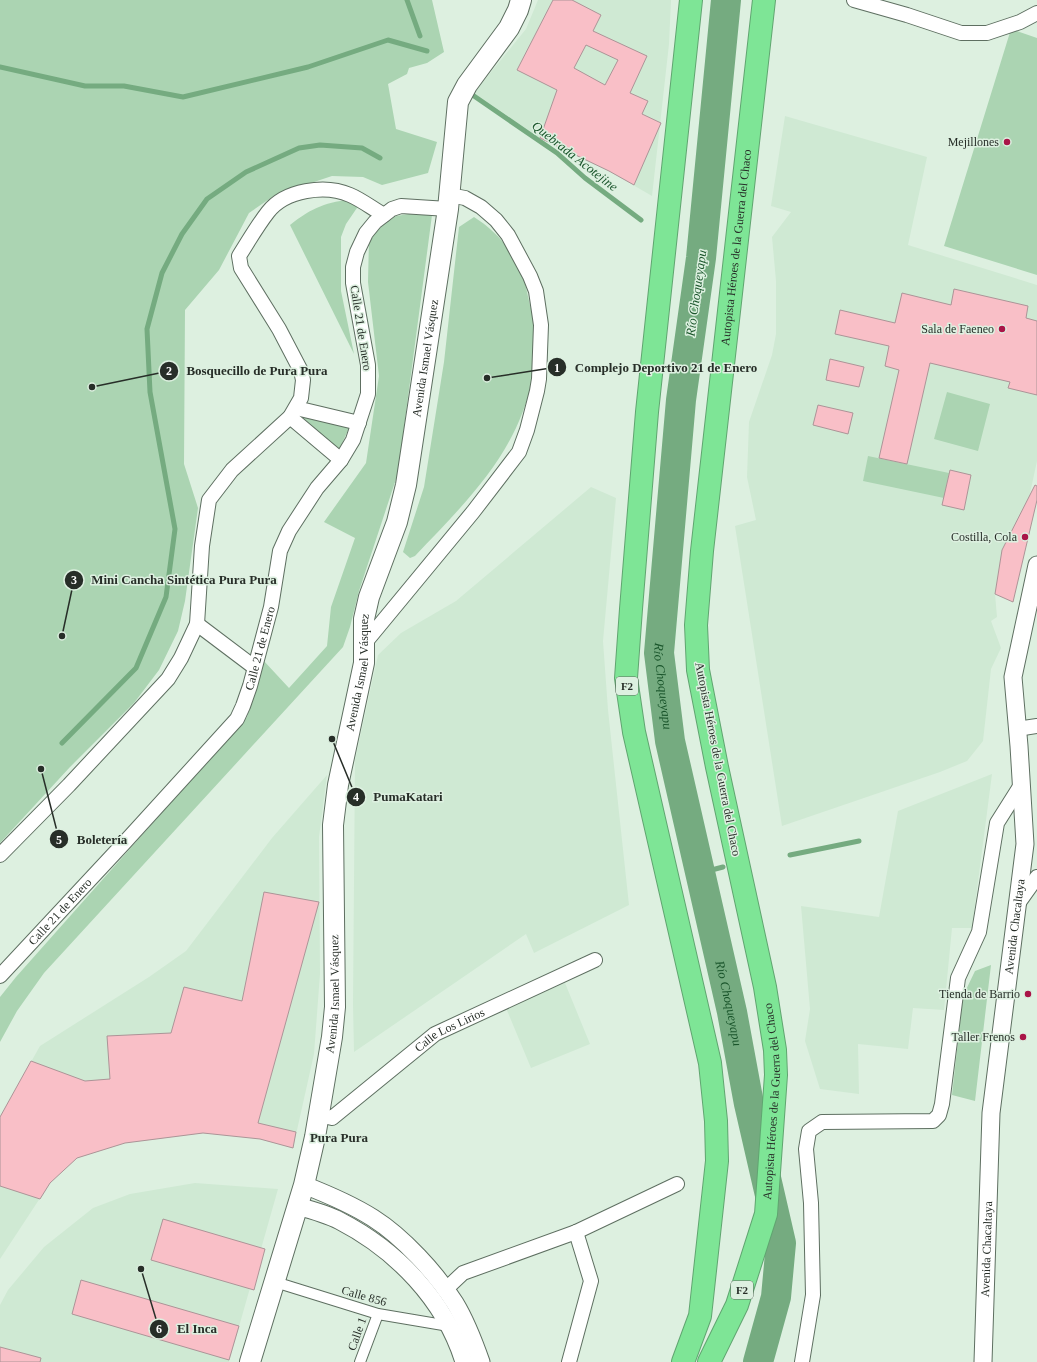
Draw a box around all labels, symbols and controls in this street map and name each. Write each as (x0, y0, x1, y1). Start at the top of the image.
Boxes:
water label: Quebrada Acotejine (529, 118, 621, 194)
place label: Mejillones (948, 135, 999, 149)
marker: Mejillones (1002, 137, 1012, 147)
street label: Autopista Héroes de la Guerra del Chaco (718, 149, 754, 346)
water label: Río Choqueyapu (682, 248, 710, 338)
street label: Calle 21 de Enero (347, 284, 375, 372)
street label: Avenida Ismael Vásquez (409, 298, 441, 418)
place label: Sala de Faeneo (921, 322, 994, 336)
marker: Sala de Faeneo (997, 324, 1007, 334)
callout: Complejo Deportivo 21 de Enero (547, 355, 765, 380)
callout: Bosquecillo de Pura Pura (159, 358, 336, 383)
text: Complejo Deportivo 21 de Enero (575, 360, 757, 375)
text: 1 (554, 361, 560, 375)
text: Bosquecillo de Pura Pura (186, 363, 328, 378)
text: 2 (166, 364, 172, 378)
place label: Costilla, Cola (951, 530, 1018, 544)
marker: Costilla, Cola (1020, 532, 1030, 542)
callout: Mini Cancha Sintética Pura Pura (64, 567, 285, 592)
text: Mini Cancha Sintética Pura Pura (91, 572, 277, 587)
text: 3 (71, 573, 77, 587)
street label: Calle 21 de Enero (242, 605, 278, 692)
street label: Avenida Ismael Vásquez (343, 612, 372, 732)
water label: Río Choqueyapu (651, 641, 676, 731)
street label: Autopista Héroes de la Guerra del Chaco (692, 661, 744, 857)
road number: F2 (616, 677, 638, 695)
callout: PumaKatari (346, 784, 451, 809)
text: PumaKatari (373, 789, 443, 804)
text: 4 (353, 790, 359, 804)
callout: Boletería (49, 827, 135, 852)
text: Boletería (77, 832, 128, 847)
text: 5 (56, 833, 62, 847)
street label: Calle 21 de Enero (25, 875, 95, 948)
street label: Avenida Chacaltaya (1002, 877, 1028, 975)
street label: Avenida Ismael Vásquez (322, 934, 342, 1054)
water label: Río Choqueyapu (713, 958, 746, 1048)
place label: Tienda de Barrio (939, 987, 1020, 1001)
marker: Tienda de Barrio (1023, 989, 1033, 999)
street label: Autopista Héroes de la Guerra del Chaco (760, 1002, 783, 1200)
street label: Calle Los Lirios (412, 1005, 487, 1055)
place label: Taller Frenos (952, 1030, 1015, 1044)
marker: Taller Frenos (1018, 1032, 1028, 1042)
district label: Pura Pura (310, 1130, 369, 1145)
street label: Avenida Chacaltaya (978, 1200, 995, 1297)
road number: F2 (731, 1281, 753, 1299)
street label: Calle 856 (340, 1283, 388, 1309)
street label: Calle 1 (345, 1315, 369, 1353)
callout: El Inca (149, 1316, 225, 1341)
text: El Inca (177, 1321, 218, 1336)
text: 6 (156, 1322, 162, 1336)

